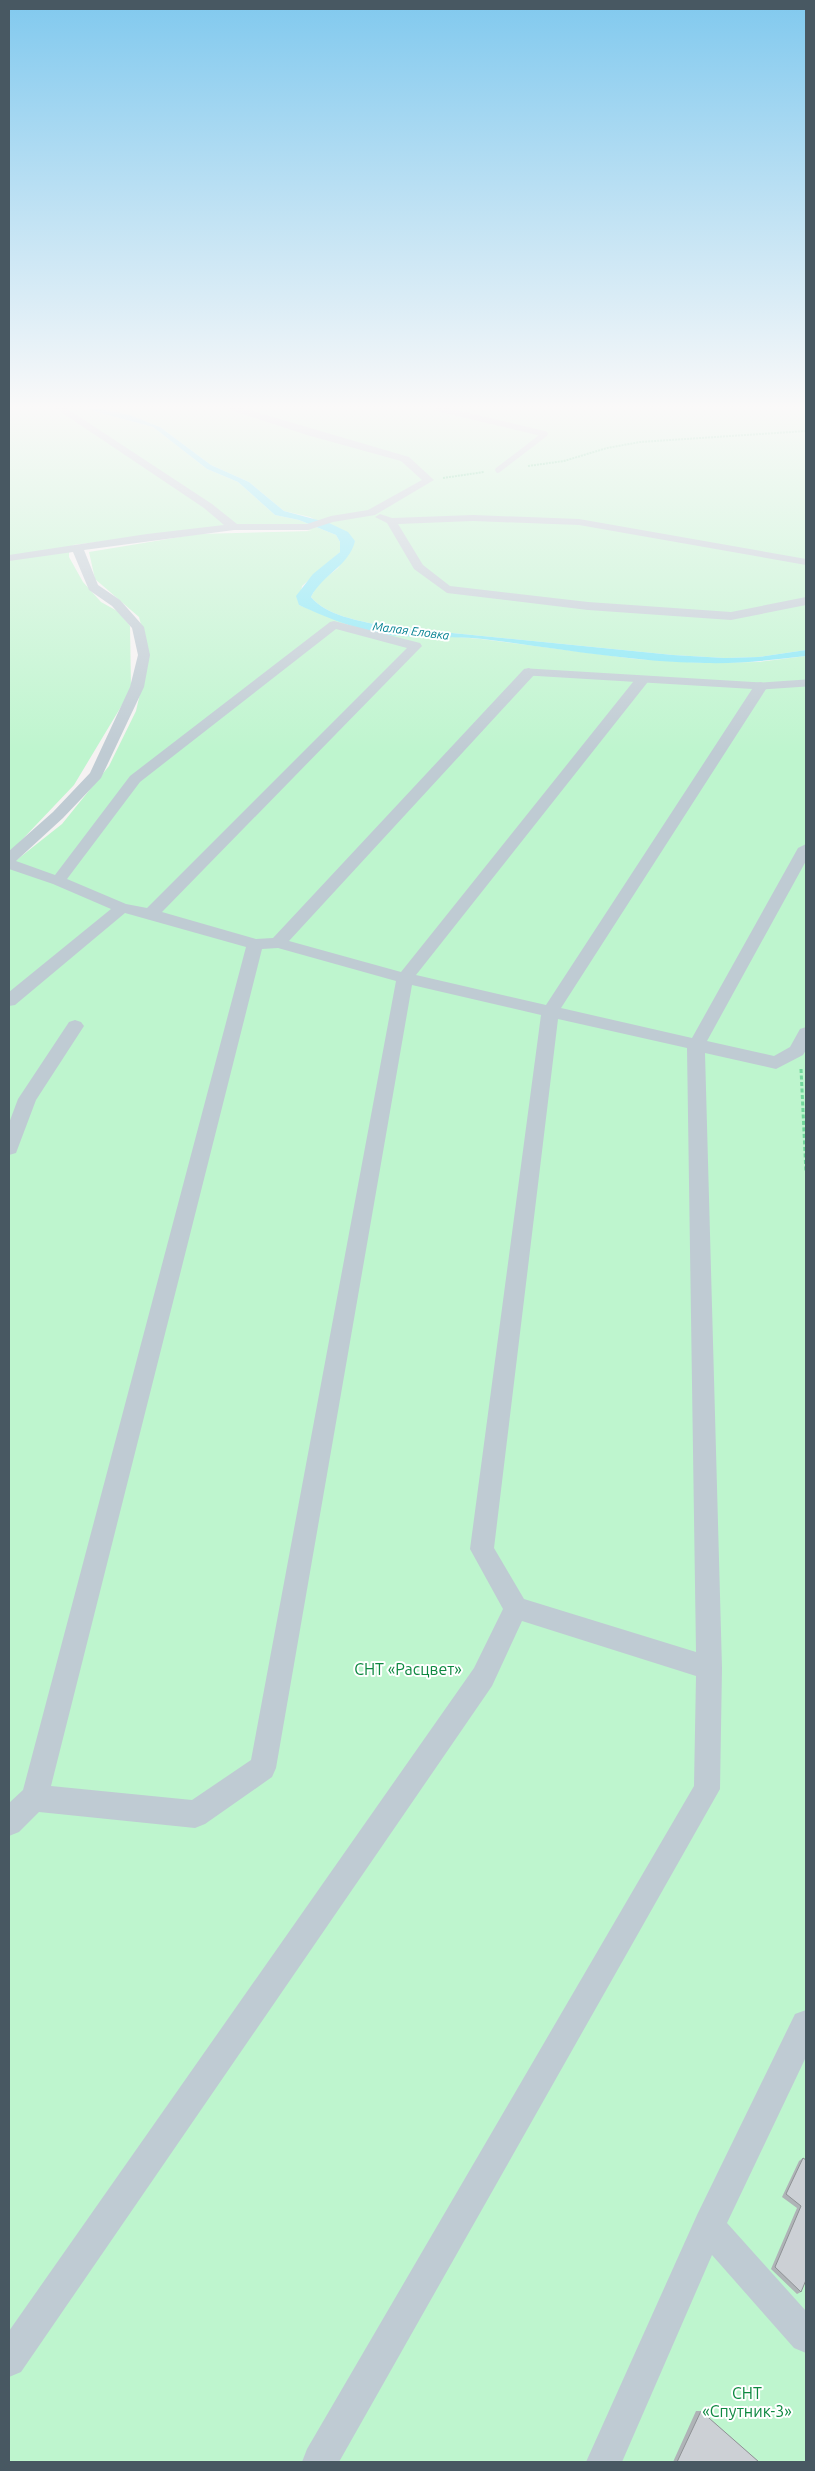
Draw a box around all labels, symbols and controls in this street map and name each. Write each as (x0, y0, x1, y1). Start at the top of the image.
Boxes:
water label: Малая Еловка (372, 619, 451, 642)
park label: СНТ «Расцвет» (354, 1660, 462, 1678)
park label: СНТ «Спутник-3» (702, 2384, 792, 2420)

